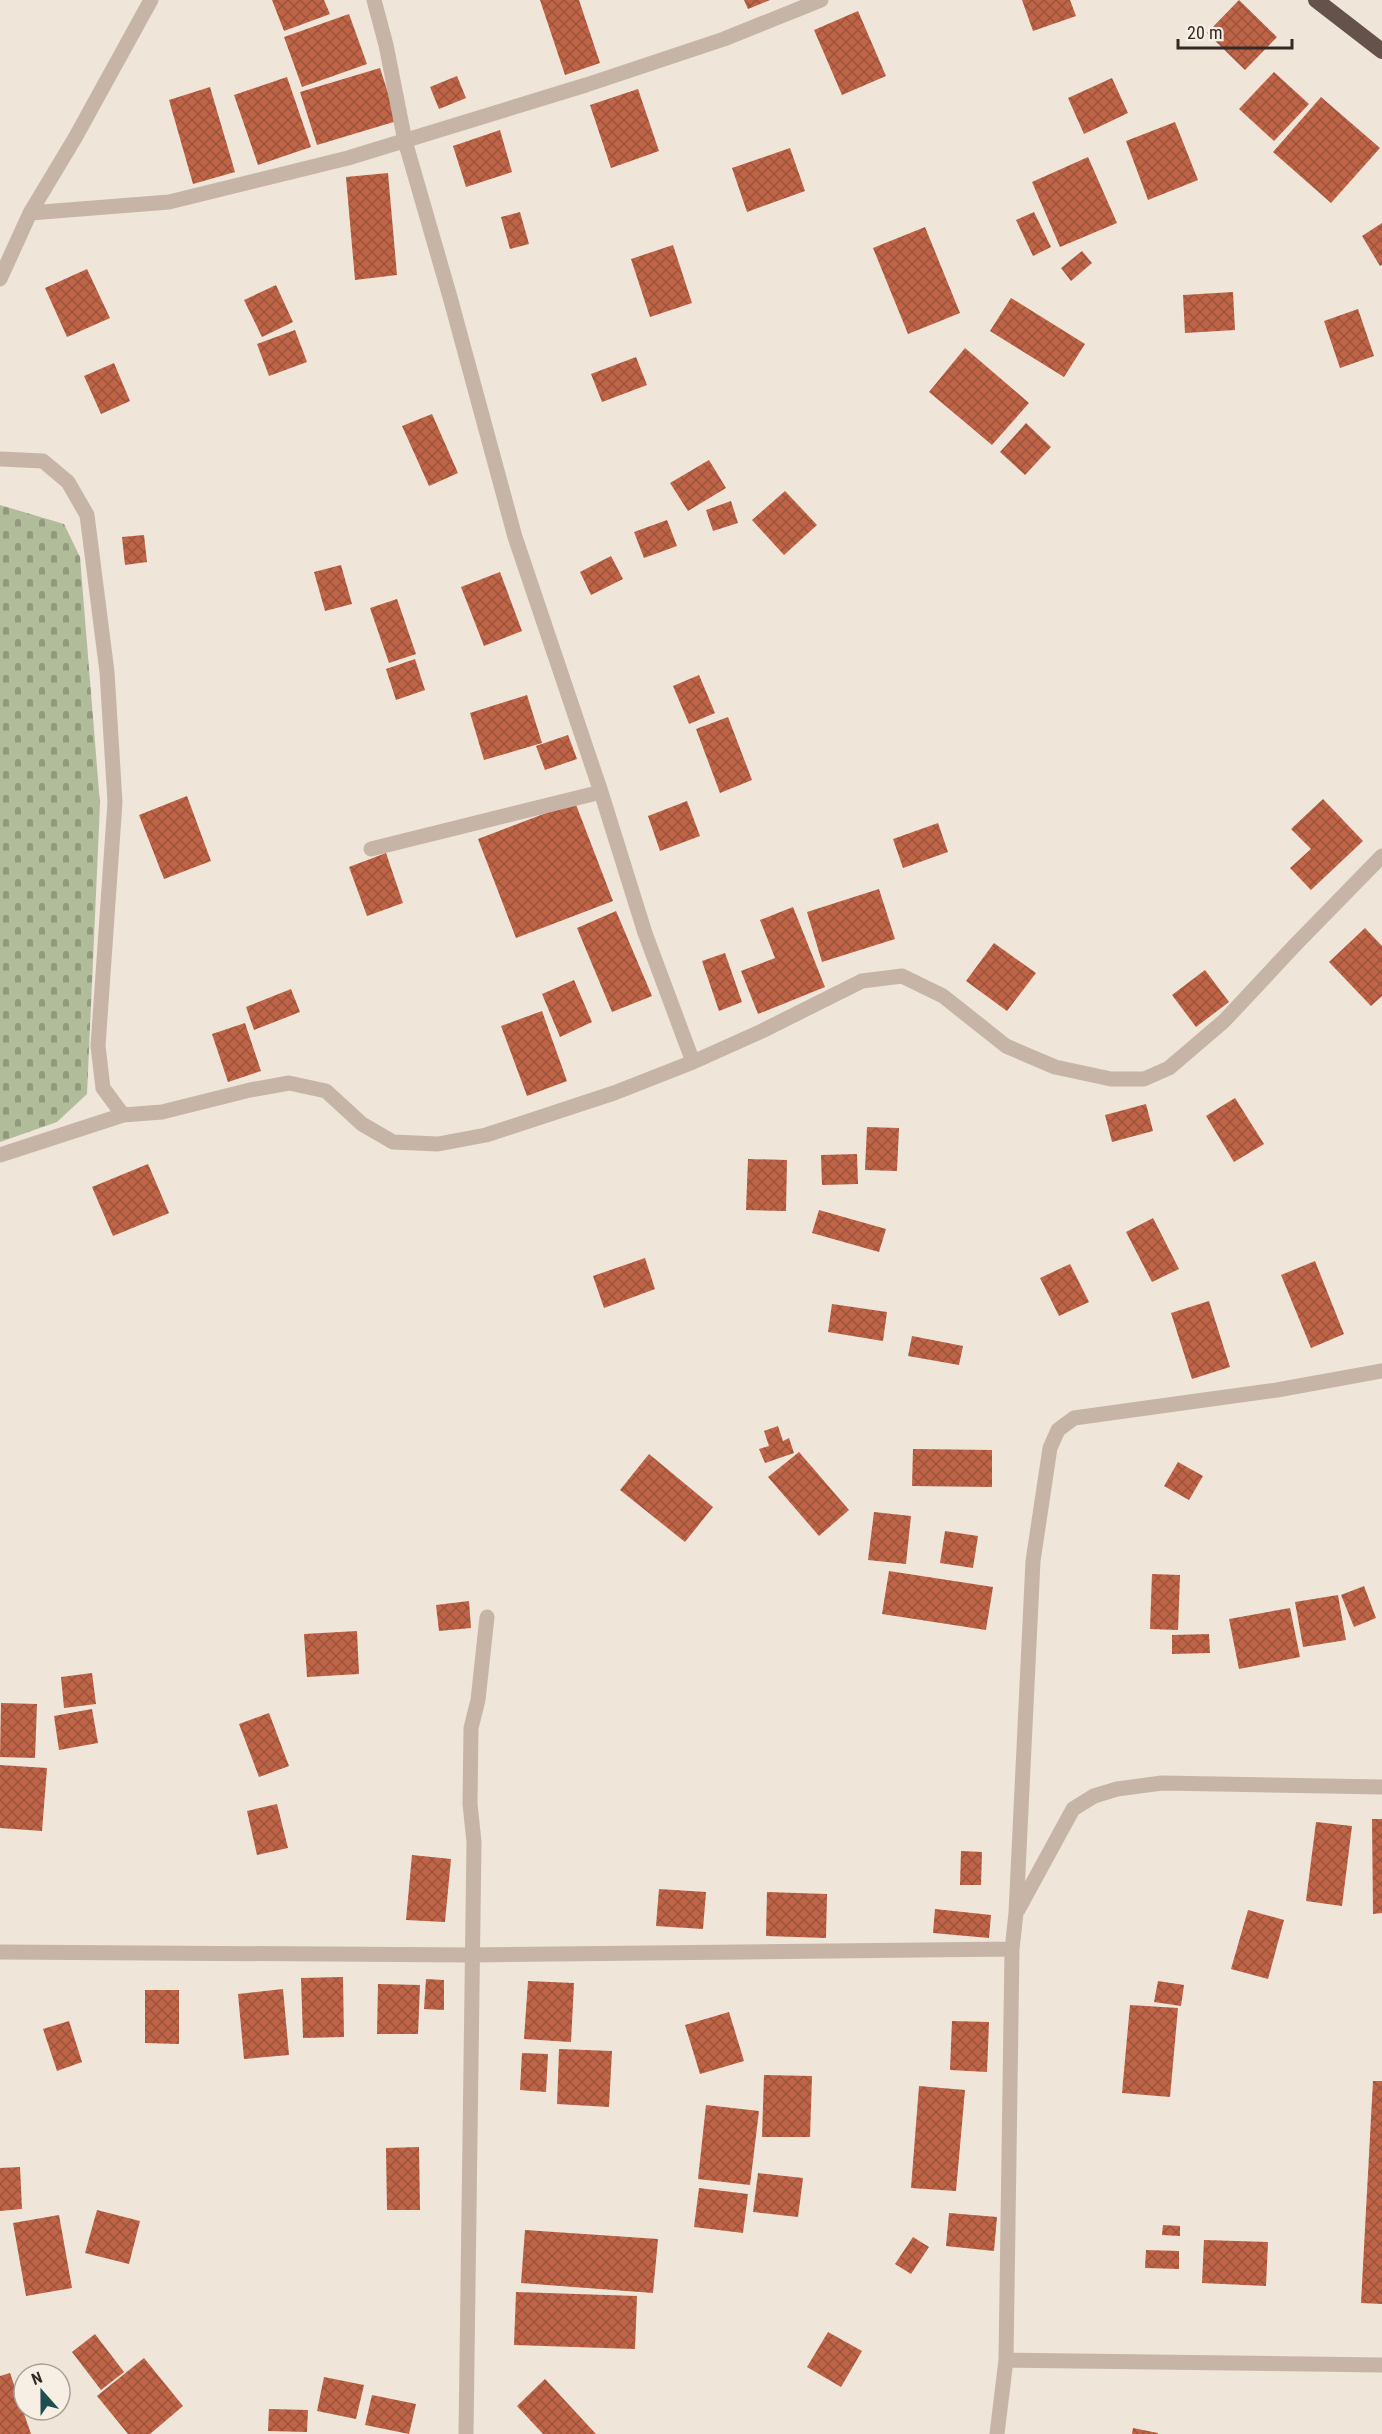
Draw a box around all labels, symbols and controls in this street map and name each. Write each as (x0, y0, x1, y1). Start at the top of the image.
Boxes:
scale bar (1178, 12, 1292, 50)
text: 20 m (1187, 22, 1222, 43)
north arrow (12, 2362, 72, 2422)
text: N (29, 2368, 45, 2389)

